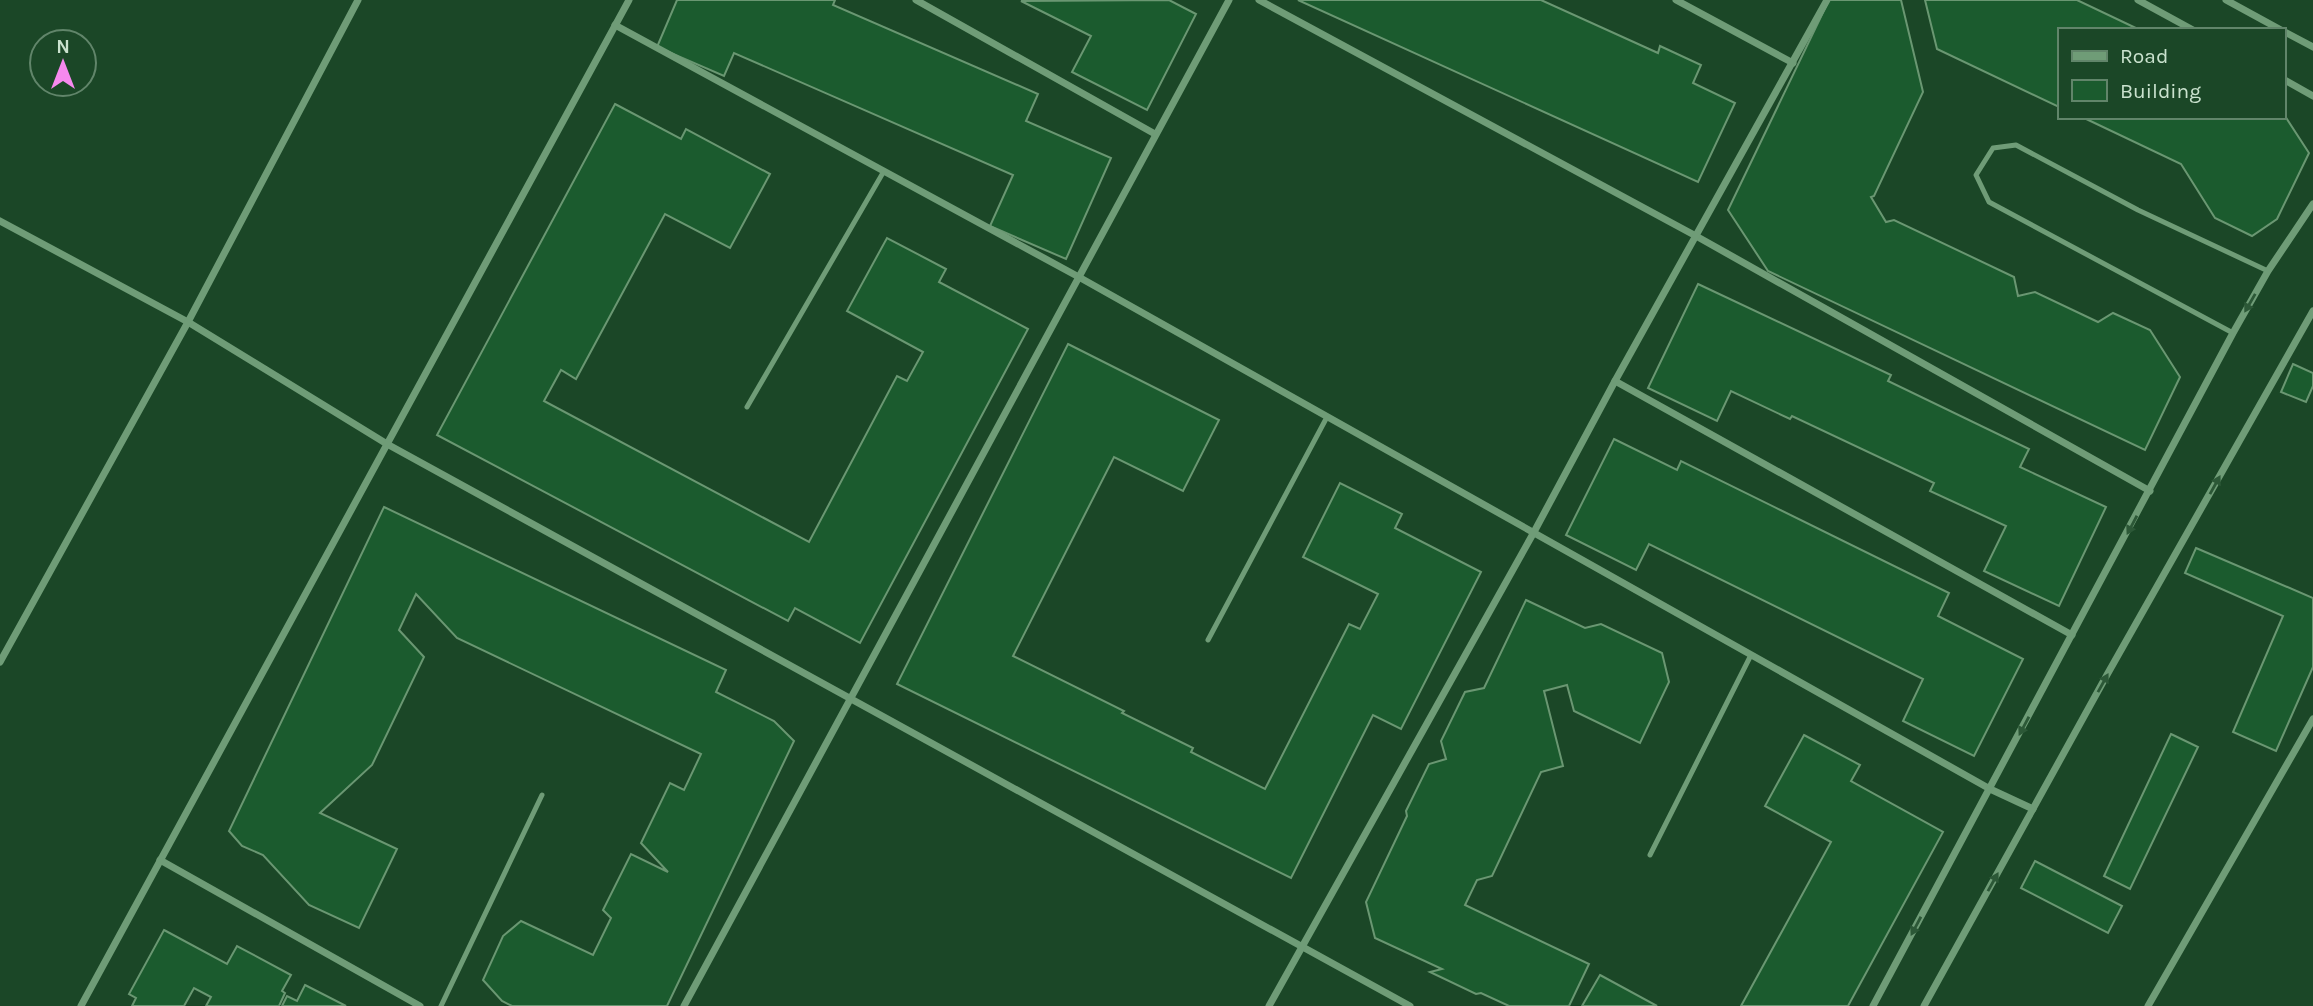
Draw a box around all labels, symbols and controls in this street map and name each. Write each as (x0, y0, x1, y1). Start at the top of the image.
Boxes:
north arrow (28, 28, 98, 98)
legend (2058, 28, 2285, 119)
text: N (56, 36, 70, 58)
text: Road (2120, 44, 2168, 68)
text: Building (2120, 79, 2201, 103)
one-way arrow (2244, 293, 2256, 312)
one-way arrow (2209, 475, 2221, 494)
one-way arrow (2126, 515, 2138, 535)
one-way arrow (2097, 673, 2109, 693)
one-way arrow (2018, 716, 2030, 735)
one-way arrow (1987, 872, 1999, 892)
one-way arrow (1910, 916, 1922, 936)

